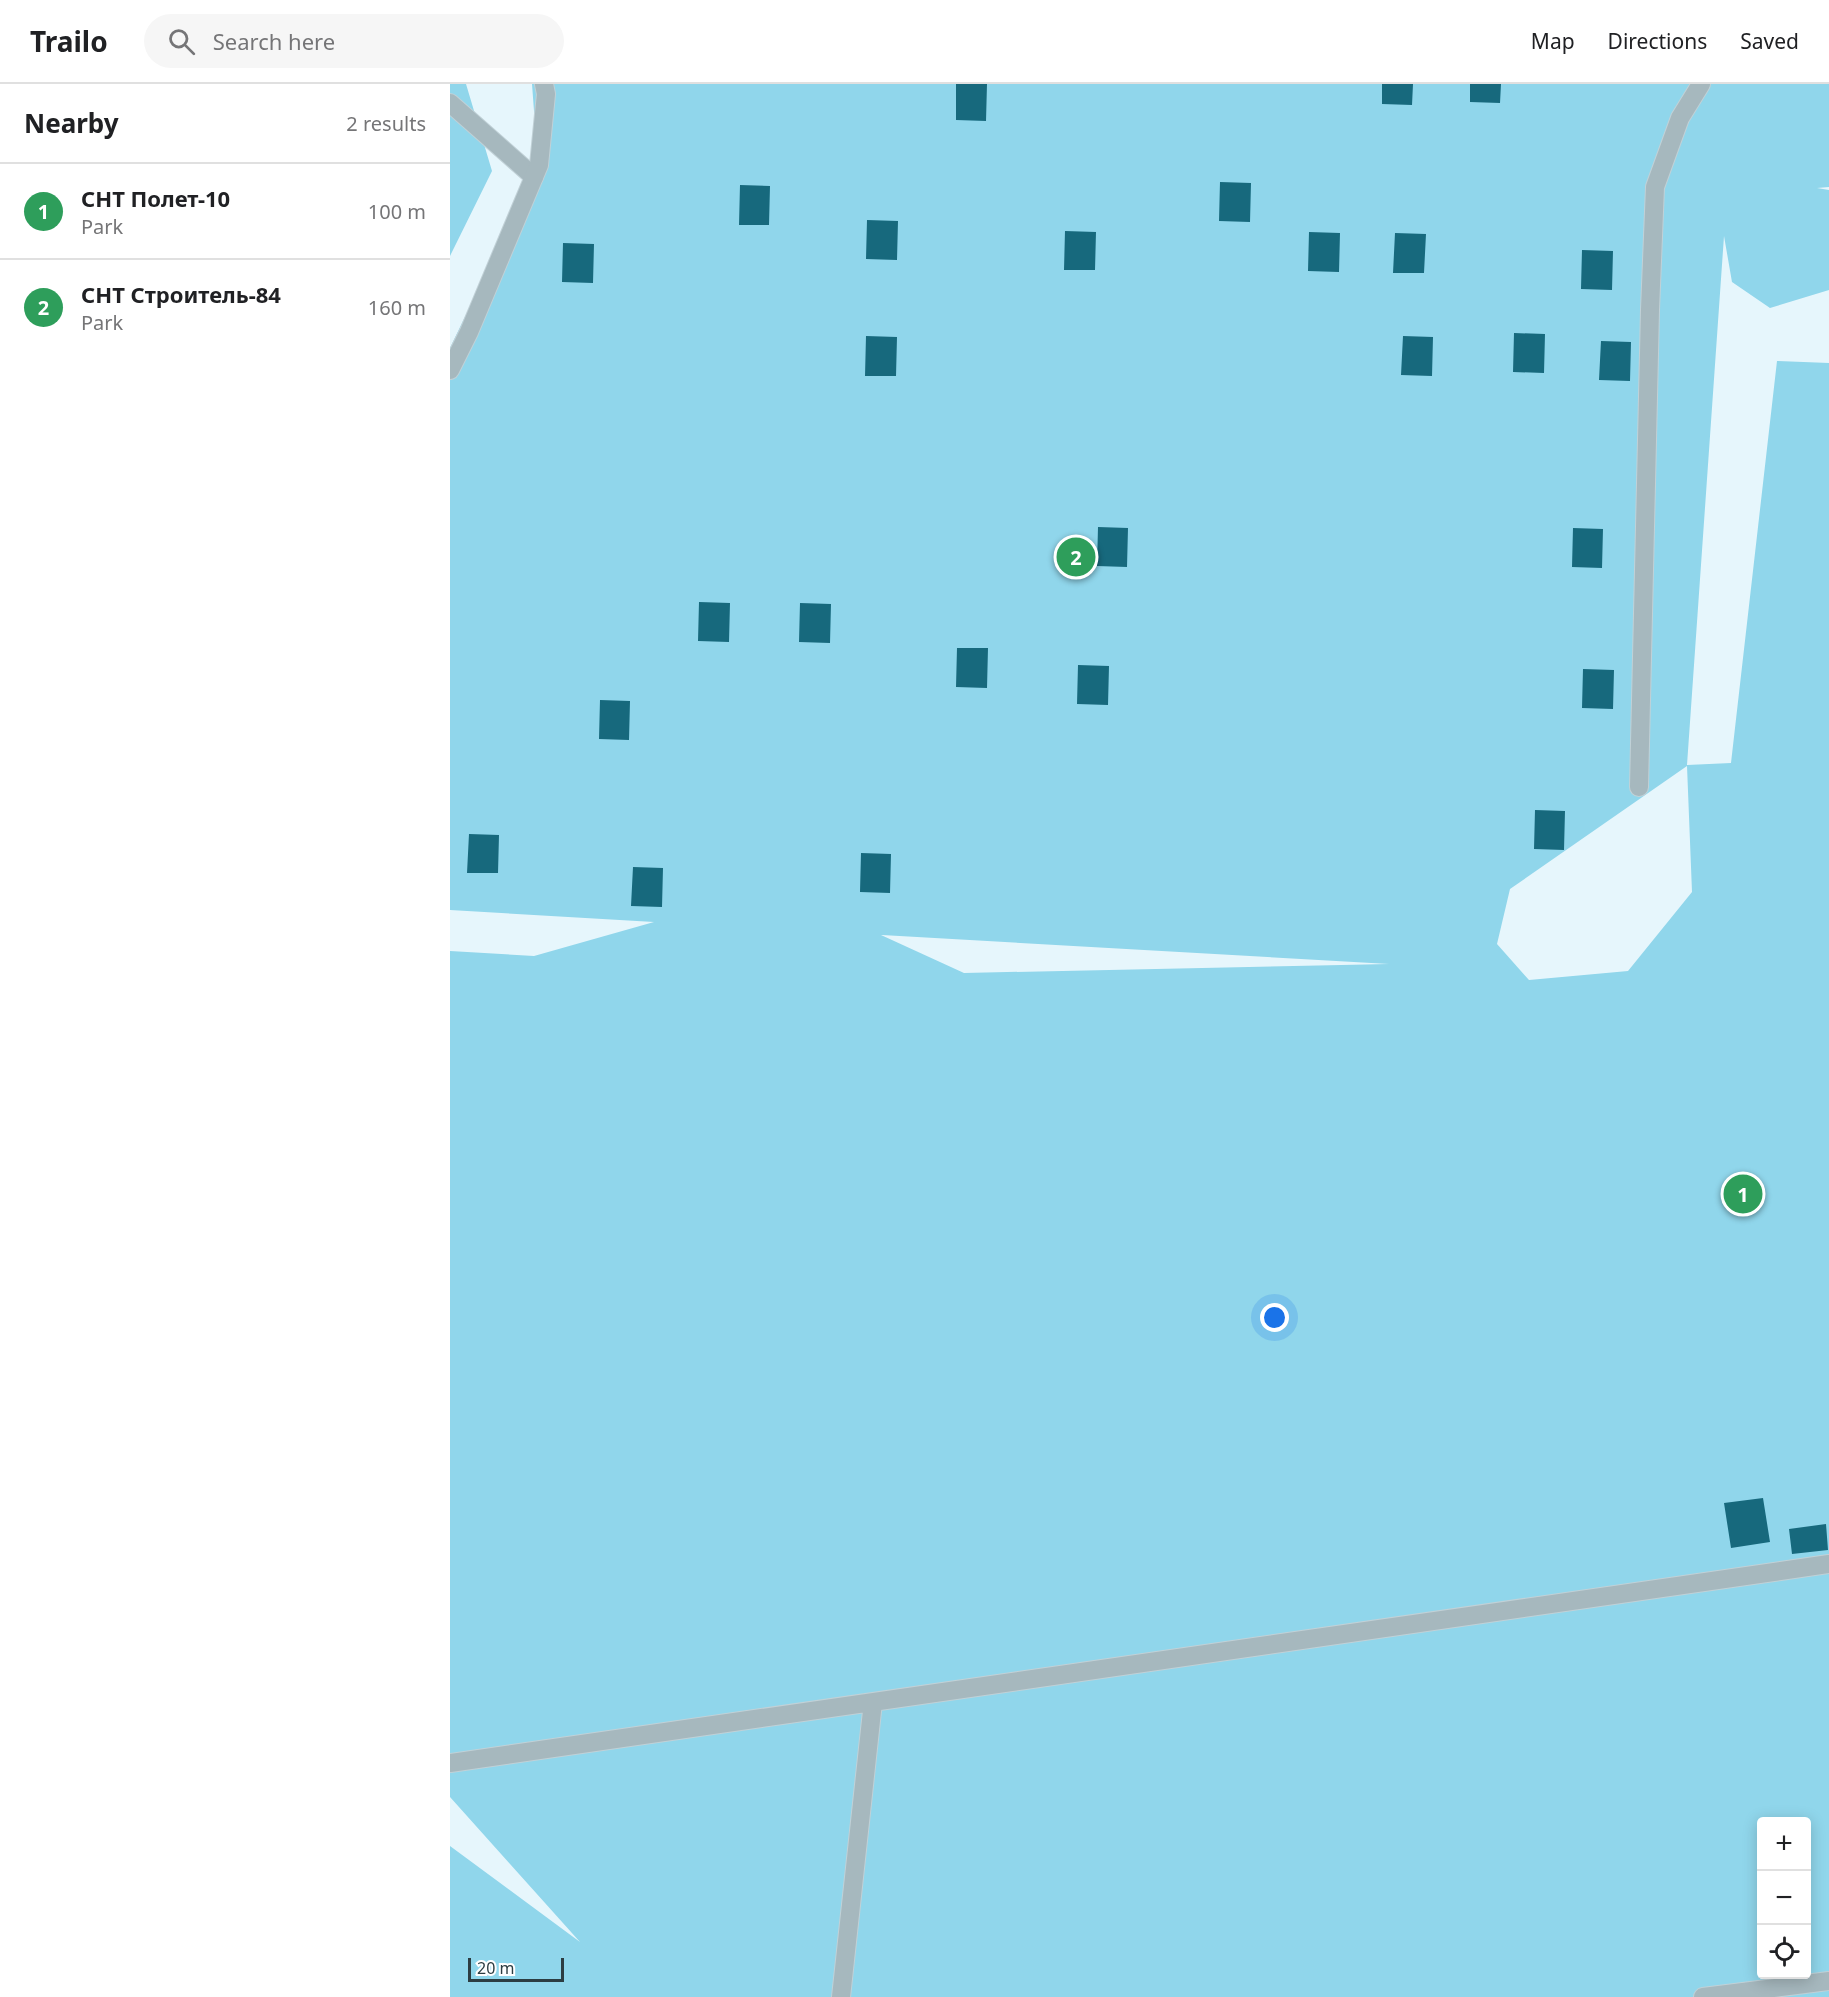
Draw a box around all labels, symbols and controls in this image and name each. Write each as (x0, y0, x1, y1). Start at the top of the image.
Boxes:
search box (144, 14, 564, 68)
text: Trailo (30, 22, 108, 60)
icon: search (165, 25, 198, 58)
text: Search here (213, 26, 335, 56)
text: Map (1531, 27, 1575, 55)
text: Directions (1608, 27, 1707, 55)
text: Saved (1740, 27, 1799, 55)
text: Nearby (24, 105, 119, 141)
text: 2 results (346, 110, 426, 137)
text: СНТ Полет-10 (81, 183, 230, 213)
text: 1 (38, 198, 49, 225)
text: 100 m (368, 198, 426, 225)
text: Park (81, 213, 123, 240)
text: СНТ Строитель-84 (81, 279, 281, 309)
text: 2 (38, 294, 49, 321)
text: 160 m (368, 294, 426, 321)
text: Park (81, 309, 123, 336)
pin: 2 (1056, 534, 1096, 580)
pin: 1 (1724, 1172, 1762, 1216)
your location (1260, 1303, 1289, 1332)
map controls (1757, 1817, 1811, 1979)
button: + (1757, 1817, 1811, 1871)
button: − (1757, 1871, 1811, 1925)
button: locate (1757, 1925, 1811, 1979)
scale bar (468, 1955, 564, 1982)
text: 20 m (477, 1957, 514, 1979)

